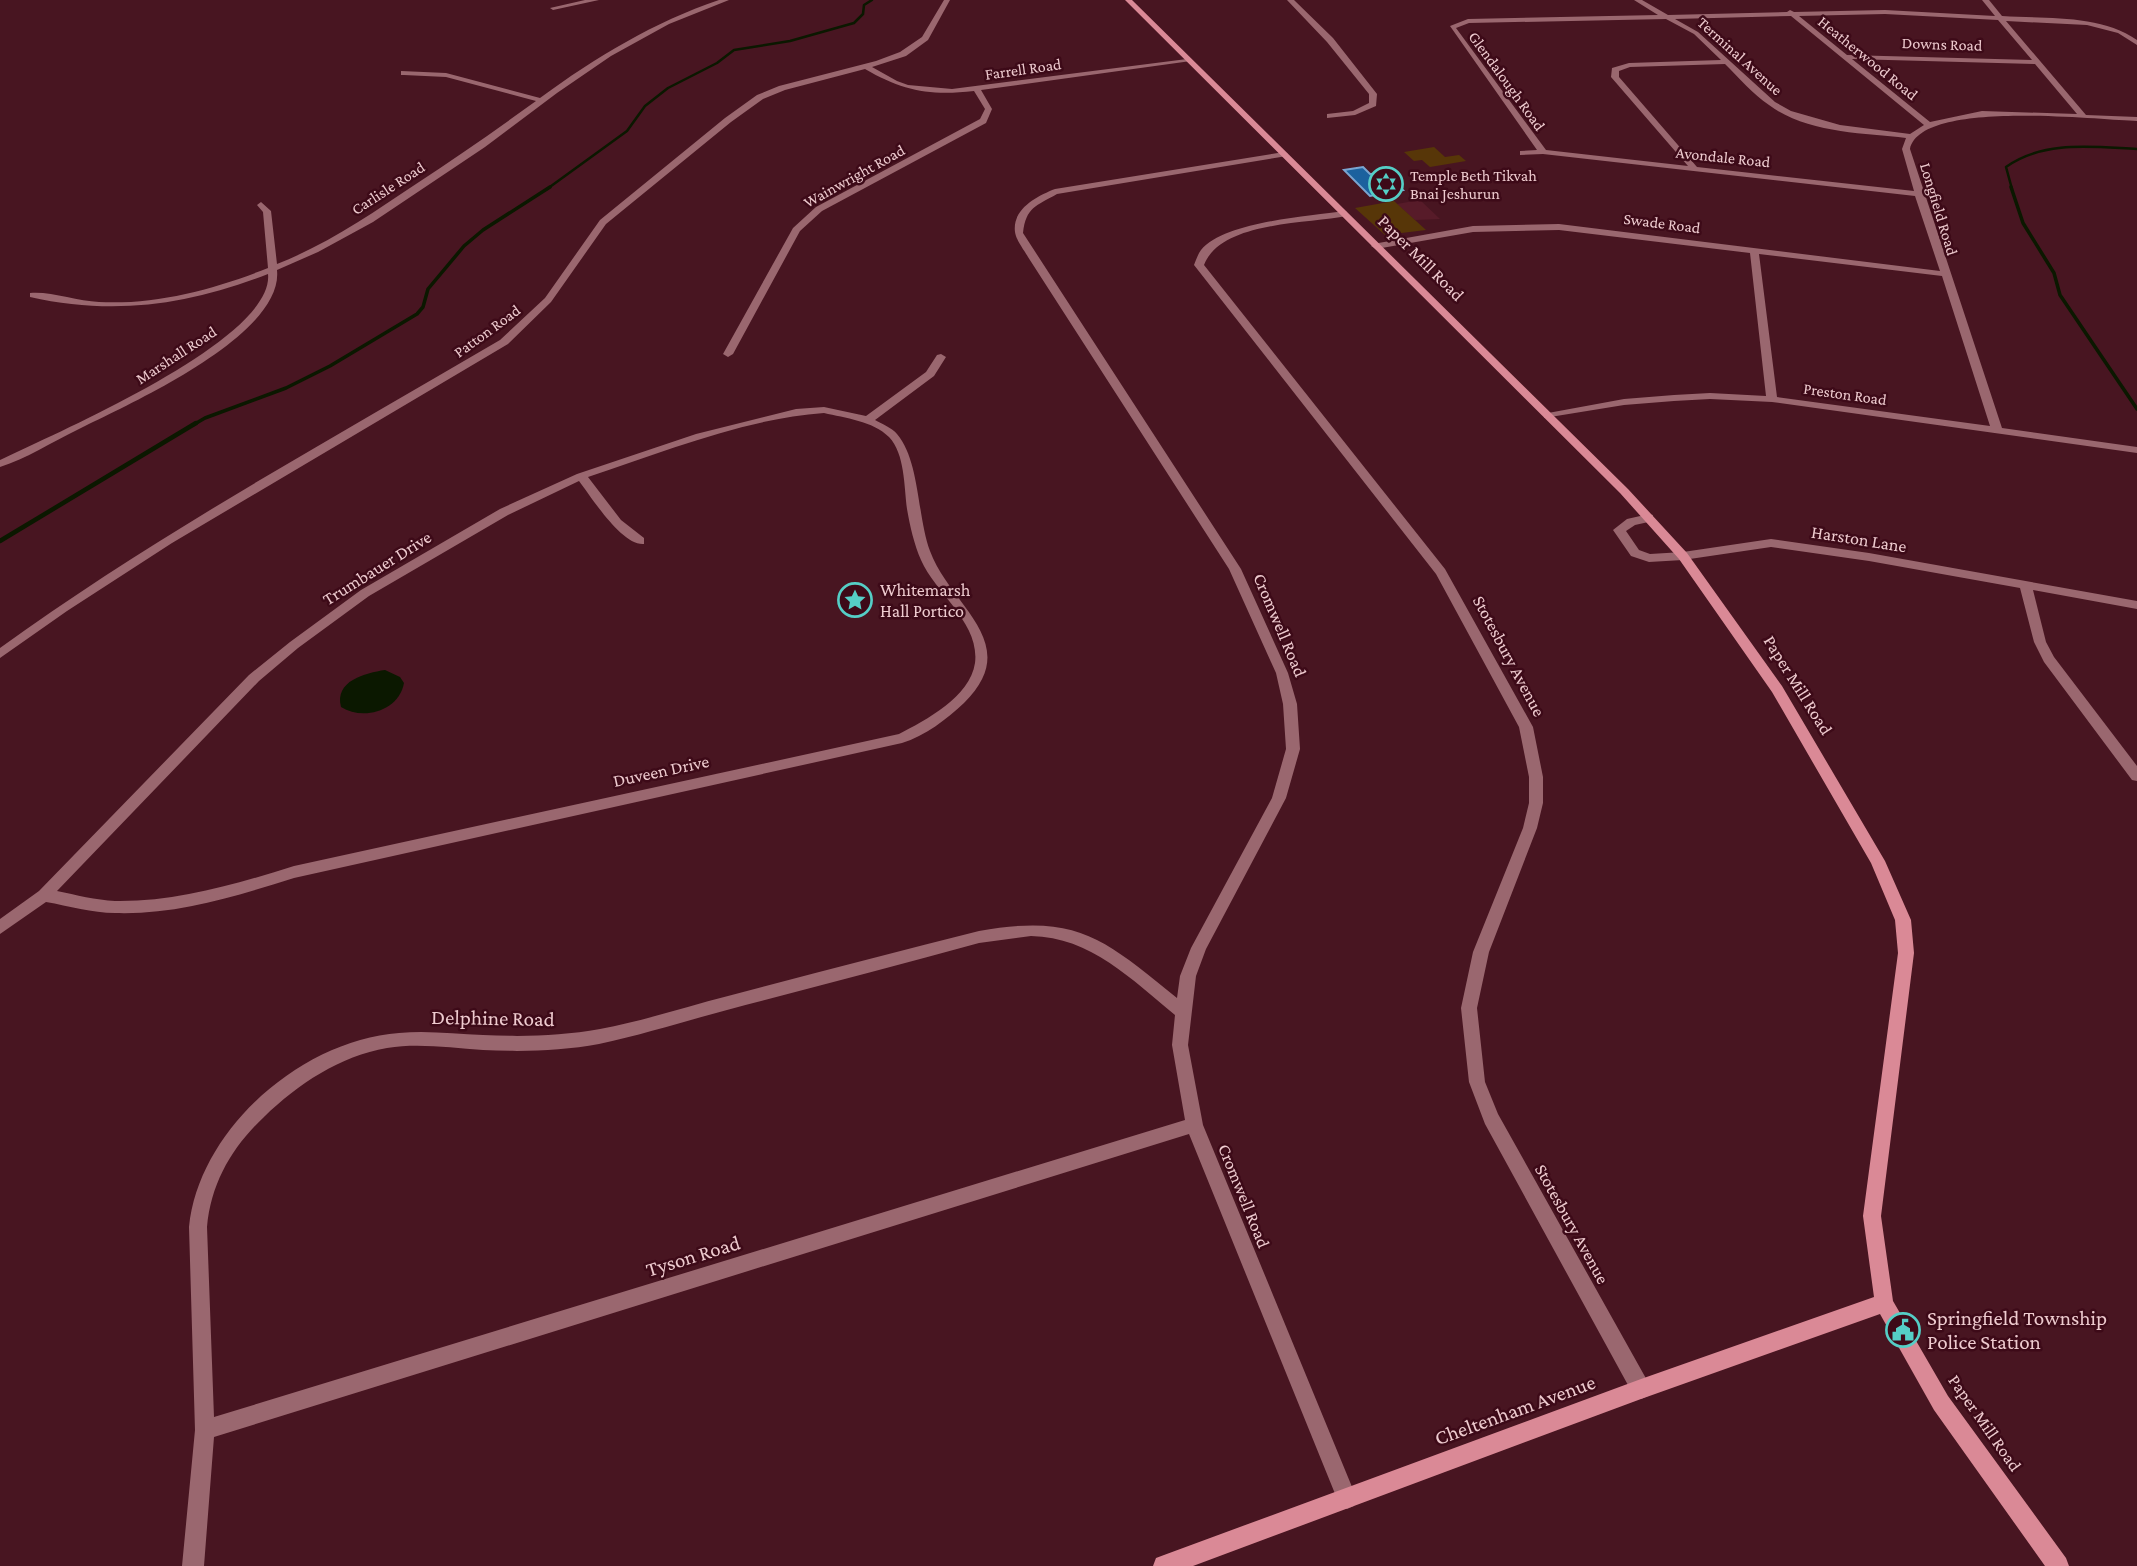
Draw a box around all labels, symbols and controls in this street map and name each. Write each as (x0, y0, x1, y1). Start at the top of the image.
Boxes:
street label: Terminal Avenue (1694, 13, 1786, 99)
street label: Heatherwood Road (1815, 13, 1922, 104)
street label: Glendalough Road (1465, 28, 1549, 135)
street label: Downs Road (1901, 34, 1983, 54)
street label: Farrell Road (984, 55, 1063, 83)
street label: Wainwright Road (801, 141, 908, 212)
street label: Avondale Road (1675, 144, 1772, 170)
street label: Carlisle Road (348, 158, 428, 218)
street label: Longfield Road (1916, 161, 1961, 258)
synagogue icon: Temple Beth Tikvah Bnai Jeshurun (1367, 165, 1405, 203)
place label: Temple Beth Tikvah Bnai Jeshurun (1410, 167, 1537, 203)
street label: Swade Road (1623, 210, 1702, 236)
street label: Paper Mill Road (1374, 211, 1468, 305)
street label: Patton Road (451, 301, 524, 361)
street label: Marshall Road (133, 322, 220, 387)
street label: Preston Road (1802, 380, 1888, 408)
street label: Harston Lane (1810, 522, 1908, 556)
street label: Trumbauer Drive (319, 527, 435, 609)
street label: Cromwell Road (1249, 570, 1311, 680)
place label: Whitemarsh Hall Portico (880, 580, 971, 621)
place icon: Whitemarsh Hall Portico (836, 581, 874, 619)
street label: Stotesbury Avenue (1469, 592, 1549, 720)
street label: Paper Mill Road (1760, 632, 1837, 739)
street label: Duveen Drive (611, 751, 711, 791)
street label: Delphine Road (431, 1005, 555, 1031)
street label: Cromwell Road (1214, 1141, 1274, 1251)
street label: Stotesbury Avenue (1531, 1161, 1613, 1287)
street label: Tyson Road (643, 1230, 743, 1282)
place label: Springfield Township Police Station (1927, 1306, 2107, 1354)
public building icon: Springfield Township Police Station (1884, 1311, 1922, 1349)
street label: Cheltenham Avenue (1431, 1370, 1599, 1450)
street label: Paper Mill Road (1944, 1371, 2026, 1476)

